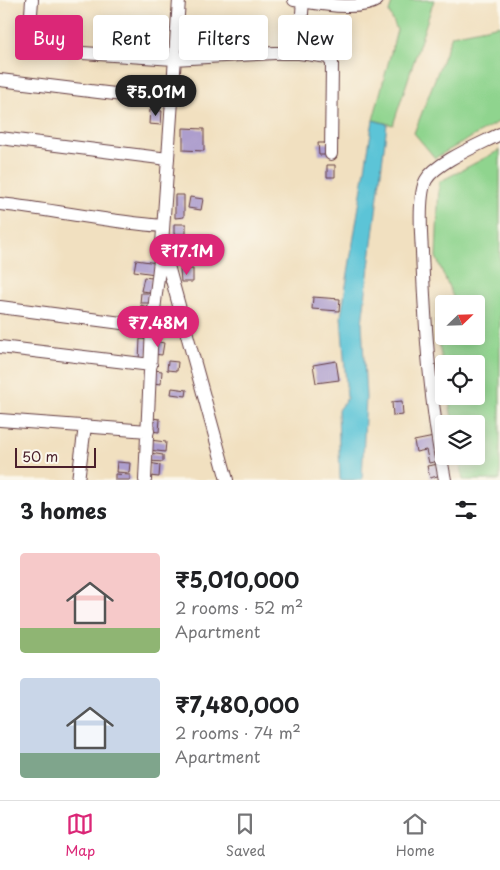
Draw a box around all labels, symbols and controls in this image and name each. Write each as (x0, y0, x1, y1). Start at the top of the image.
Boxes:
chip: Buy (15, 15, 83, 60)
chip: Rent (93, 15, 169, 60)
chip: Filters (179, 15, 268, 60)
chip: New (278, 15, 352, 60)
pin: ₹5.01M (115, 74, 197, 117)
text: ₹5.01M (126, 79, 186, 103)
pin: ₹17.1M (146, 234, 228, 276)
text: ₹17.1M (160, 238, 214, 262)
north arrow (435, 295, 485, 345)
map controls (435, 295, 485, 465)
pin: ₹7.48M (117, 306, 199, 348)
text: ₹7.48M (128, 310, 188, 334)
button: locate (435, 355, 485, 405)
button: layers (435, 415, 485, 465)
scale bar (15, 445, 96, 468)
text: 50 m (22, 446, 58, 467)
text: 3 homes (20, 494, 107, 526)
icon: filters (452, 496, 480, 524)
text: ₹5,010,000 (175, 563, 299, 595)
icon: home (60, 573, 120, 633)
text: 2 rooms · 52 m² (175, 595, 303, 619)
text: Apartment (175, 619, 260, 643)
text: ₹7,480,000 (175, 688, 299, 720)
icon: home (60, 698, 120, 758)
text: 2 rooms · 74 m² (175, 720, 301, 744)
text: Apartment (175, 744, 260, 768)
tab: Map (65, 810, 95, 861)
tab: Saved (226, 810, 265, 861)
tab: Home (396, 810, 435, 861)

